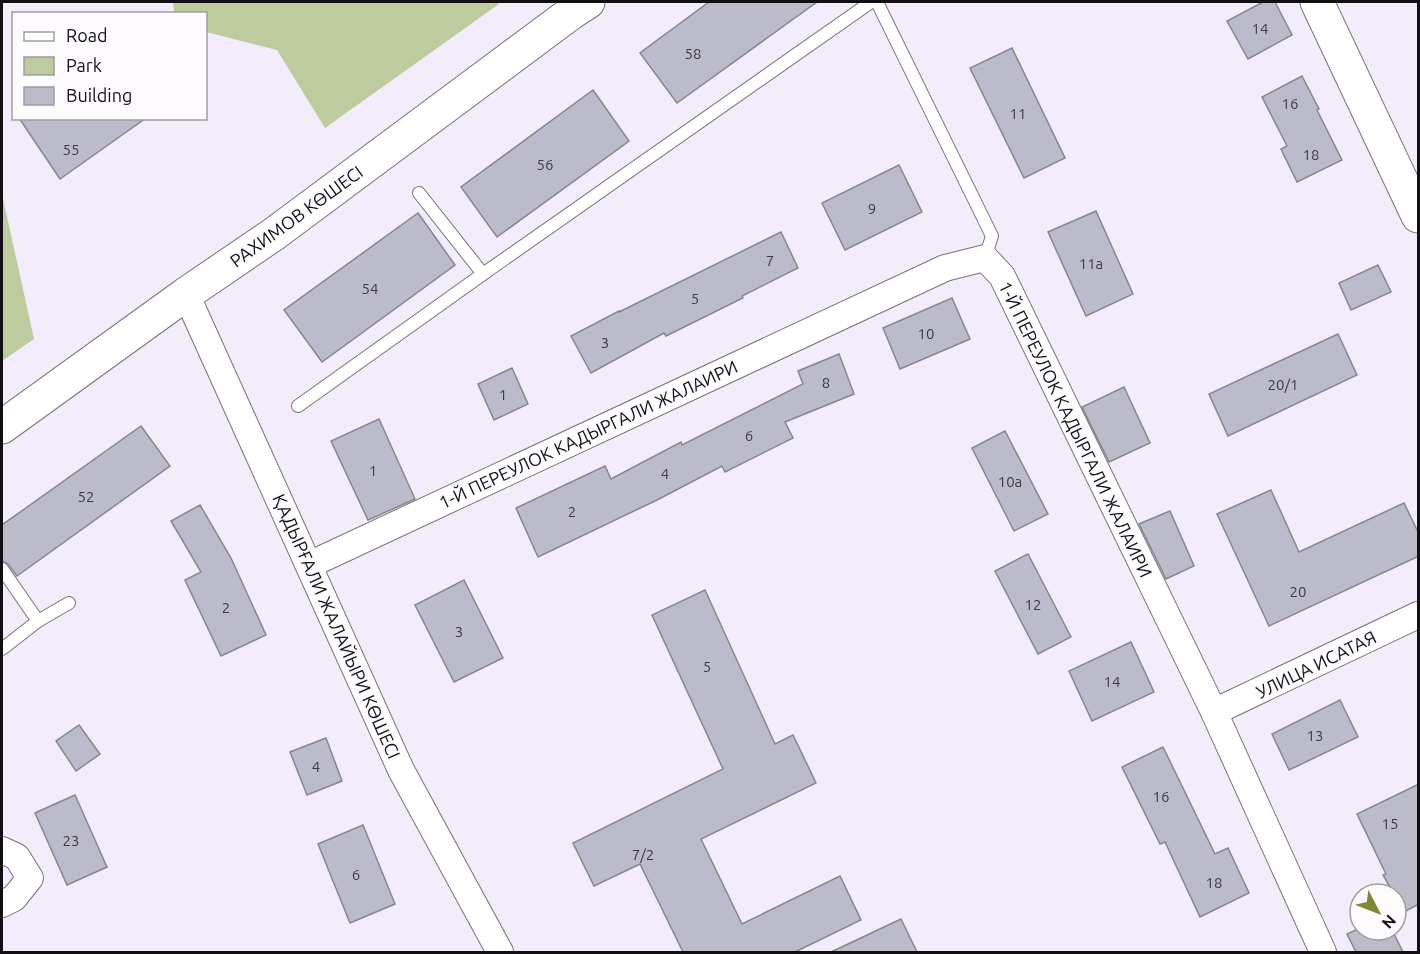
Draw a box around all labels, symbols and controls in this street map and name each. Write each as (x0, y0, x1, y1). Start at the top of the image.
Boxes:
legend (12, 12, 207, 120)
house number: 14 (1252, 20, 1268, 37)
text: Road (66, 25, 108, 45)
house number: 58 (685, 45, 701, 62)
text: Park (66, 55, 102, 75)
text: Building (66, 85, 132, 105)
house number: 16 (1282, 95, 1298, 112)
house number: 11 (1010, 105, 1026, 122)
house number: 55 (63, 141, 79, 158)
house number: 18 (1303, 146, 1319, 163)
house number: 56 (537, 156, 553, 173)
street label: РАХИМОВ КӨШЕСІ (226, 161, 366, 271)
house number: 9 (868, 200, 876, 217)
house number: 7 (766, 252, 774, 269)
house number: 11а (1079, 255, 1103, 272)
street label: 1-Й ПЕРЕУЛОК КАДЫРГАЛИ ЖАЛАИРИ (995, 278, 1157, 580)
house number: 54 (362, 280, 378, 297)
house number: 5 (691, 290, 699, 307)
house number: 10 (918, 325, 934, 342)
house number: 3 (601, 334, 609, 351)
street label: 1-Й ПЕРЕУЛОК КАДЫРГАЛИ ЖАЛАИРИ (436, 356, 740, 512)
house number: 8 (822, 374, 830, 391)
house number: 20/1 (1268, 376, 1298, 393)
house number: 1 (499, 386, 507, 403)
house number: 6 (745, 427, 753, 444)
house number: 1 (369, 462, 377, 479)
house number: 4 (661, 465, 669, 482)
house number: 10а (998, 473, 1022, 490)
house number: 52 (78, 488, 94, 505)
street label: ҚАДЫРҒАЛИ ЖАЛАЙЫРИ КӨШЕСІ (269, 491, 405, 761)
house number: 2 (568, 503, 576, 520)
house number: 20 (1290, 583, 1306, 600)
house number: 12 (1025, 596, 1041, 613)
house number: 2 (222, 599, 230, 616)
house number: 3 (455, 623, 463, 640)
street label: УЛИЦА ИСАТАЯ (1253, 626, 1379, 702)
house number: 5 (703, 658, 711, 675)
house number: 14 (1104, 673, 1120, 690)
house number: 13 (1307, 727, 1323, 744)
house number: 4 (312, 758, 320, 775)
house number: 16 (1153, 788, 1169, 805)
house number: 15 (1382, 815, 1398, 832)
house number: 23 (63, 832, 79, 849)
house number: 7/2 (632, 846, 654, 863)
house number: 6 (352, 866, 360, 883)
house number: 18 (1206, 874, 1222, 891)
north arrow (1348, 882, 1408, 942)
text: N (1378, 912, 1400, 932)

